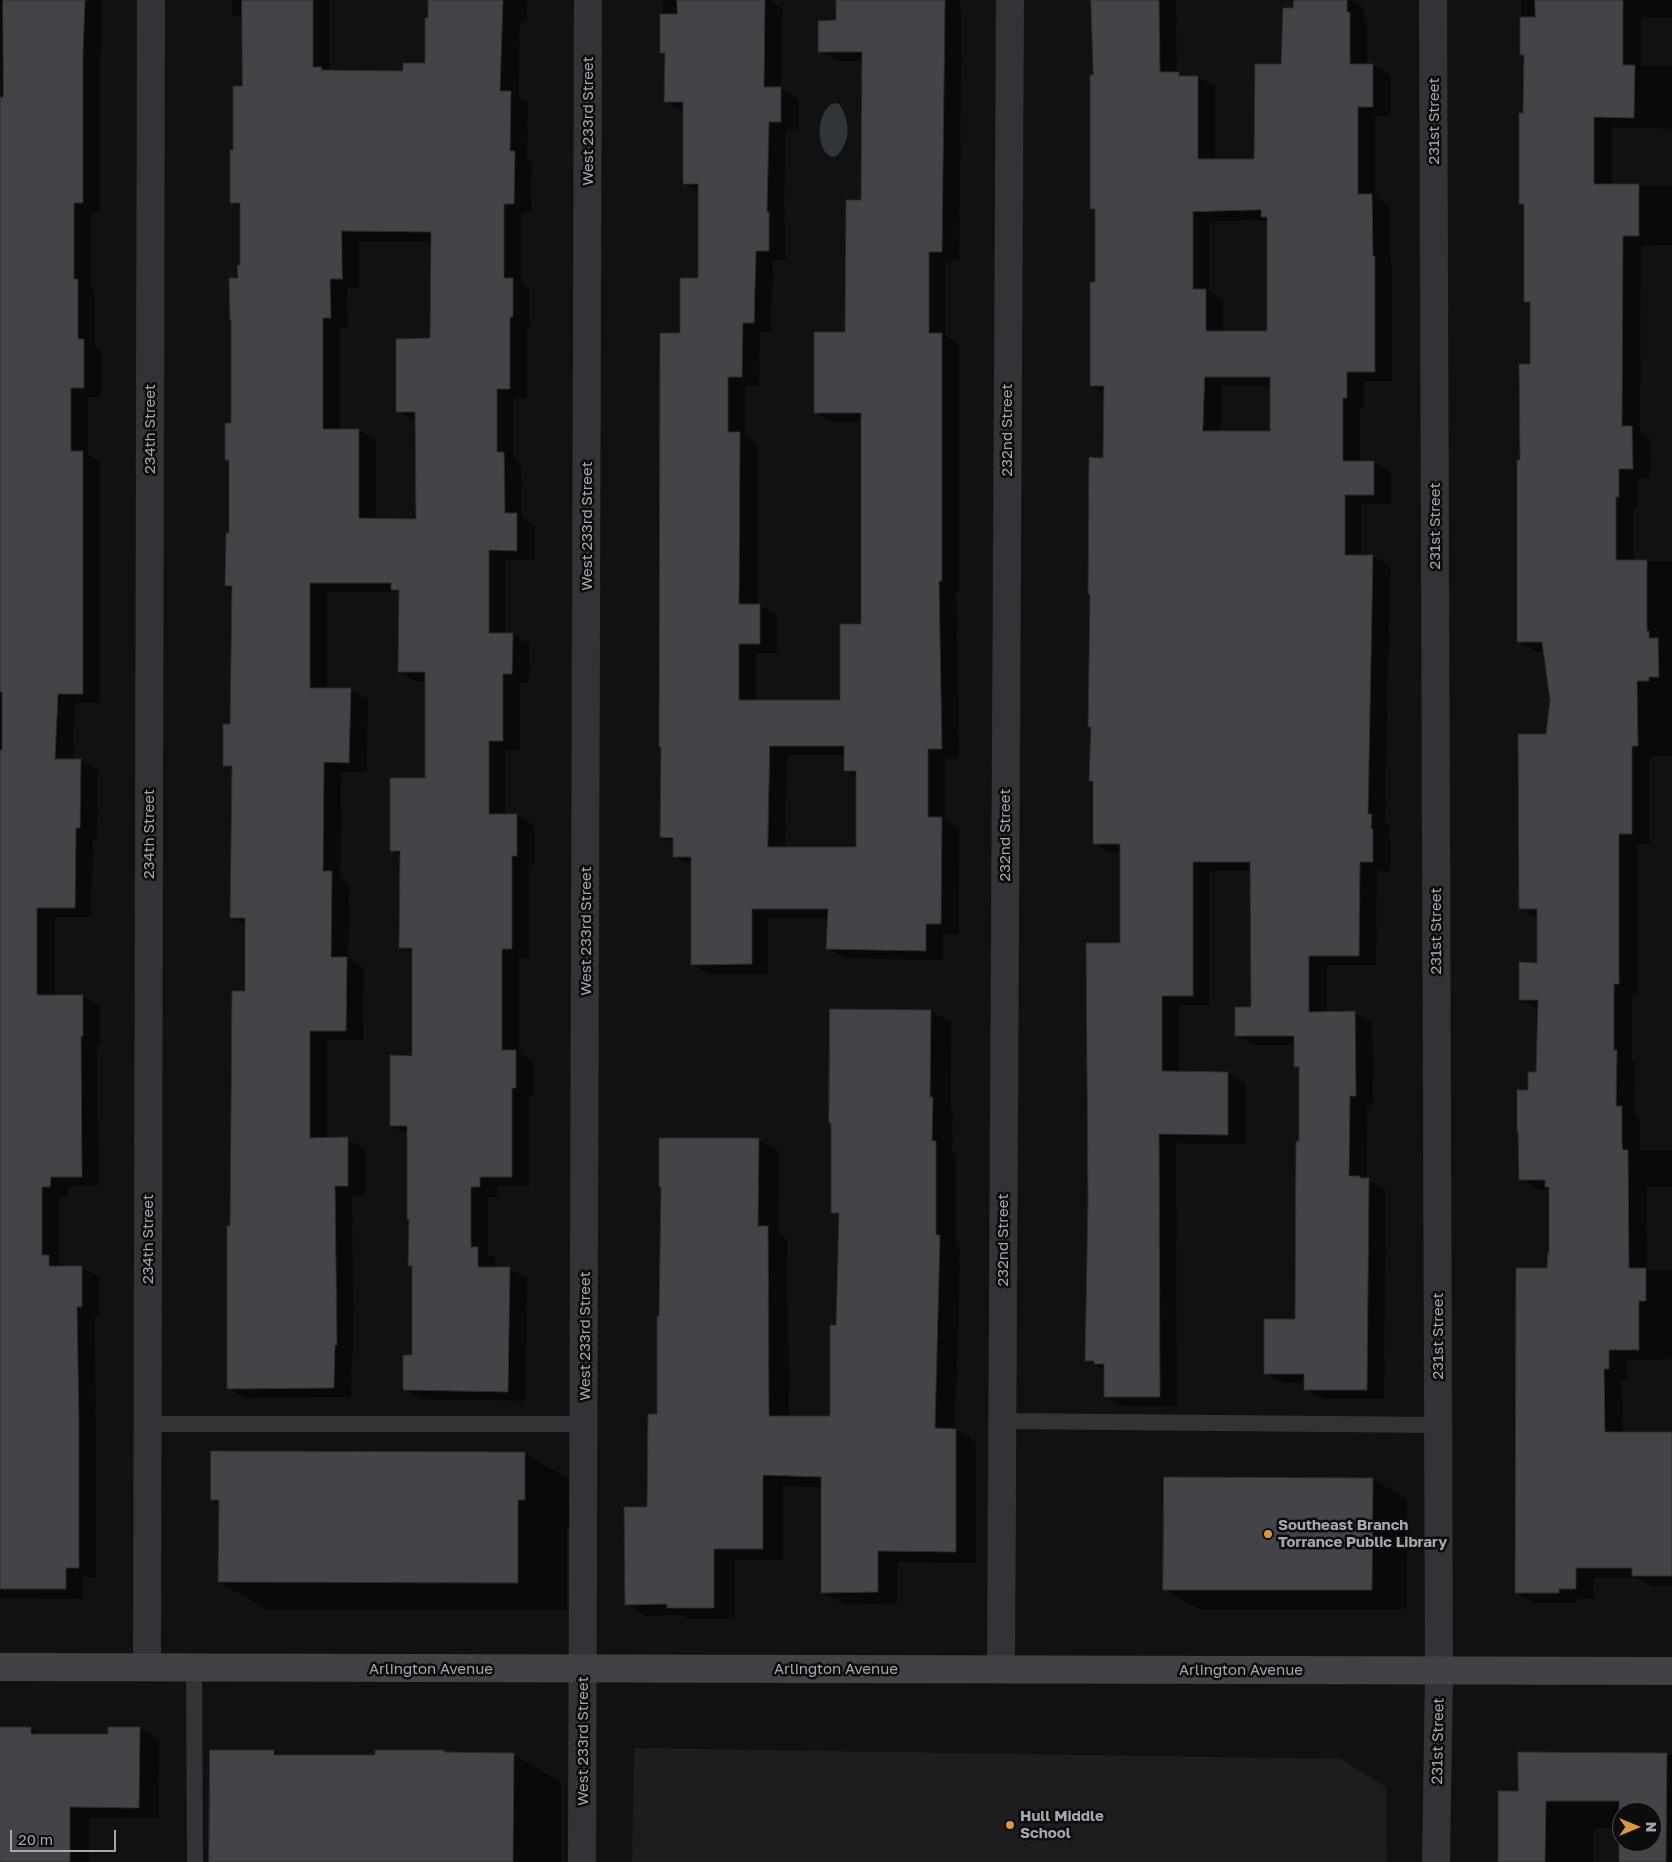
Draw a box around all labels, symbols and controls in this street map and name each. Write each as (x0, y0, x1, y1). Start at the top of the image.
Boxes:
street label: West 233rd Street (579, 56, 597, 186)
street label: 231st Street (1425, 78, 1443, 164)
street label: 234th Street (141, 384, 159, 474)
street label: 232nd Street (998, 384, 1016, 476)
street label: West 233rd Street (578, 461, 596, 591)
street label: 231st Street (1426, 483, 1444, 569)
street label: 234th Street (140, 789, 158, 879)
street label: 232nd Street (996, 789, 1014, 881)
street label: West 233rd Street (577, 866, 595, 996)
street label: 231st Street (1427, 888, 1445, 974)
street label: 234th Street (139, 1194, 157, 1284)
street label: 232nd Street (994, 1194, 1012, 1286)
street label: West 233rd Street (576, 1271, 594, 1401)
street label: 231st Street (1429, 1293, 1447, 1379)
place label: Southeast Branch Torrance Public Library (1278, 1516, 1447, 1551)
marker: Southeast Branch Torrance Public Library (1262, 1528, 1274, 1540)
street label: Arlington Avenue (369, 1660, 493, 1678)
street label: Arlington Avenue (774, 1660, 898, 1678)
street label: Arlington Avenue (1179, 1661, 1303, 1679)
street label: West 233rd Street (574, 1676, 592, 1806)
street label: 231st Street (1428, 1697, 1448, 1785)
north arrow (1612, 1802, 1662, 1852)
place label: Hull Middle School (1020, 1807, 1104, 1842)
marker: Hull Middle School (1004, 1819, 1016, 1831)
scale bar (12, 1820, 119, 1852)
text: N (1643, 1822, 1660, 1832)
text: 20 m (18, 1830, 53, 1848)

